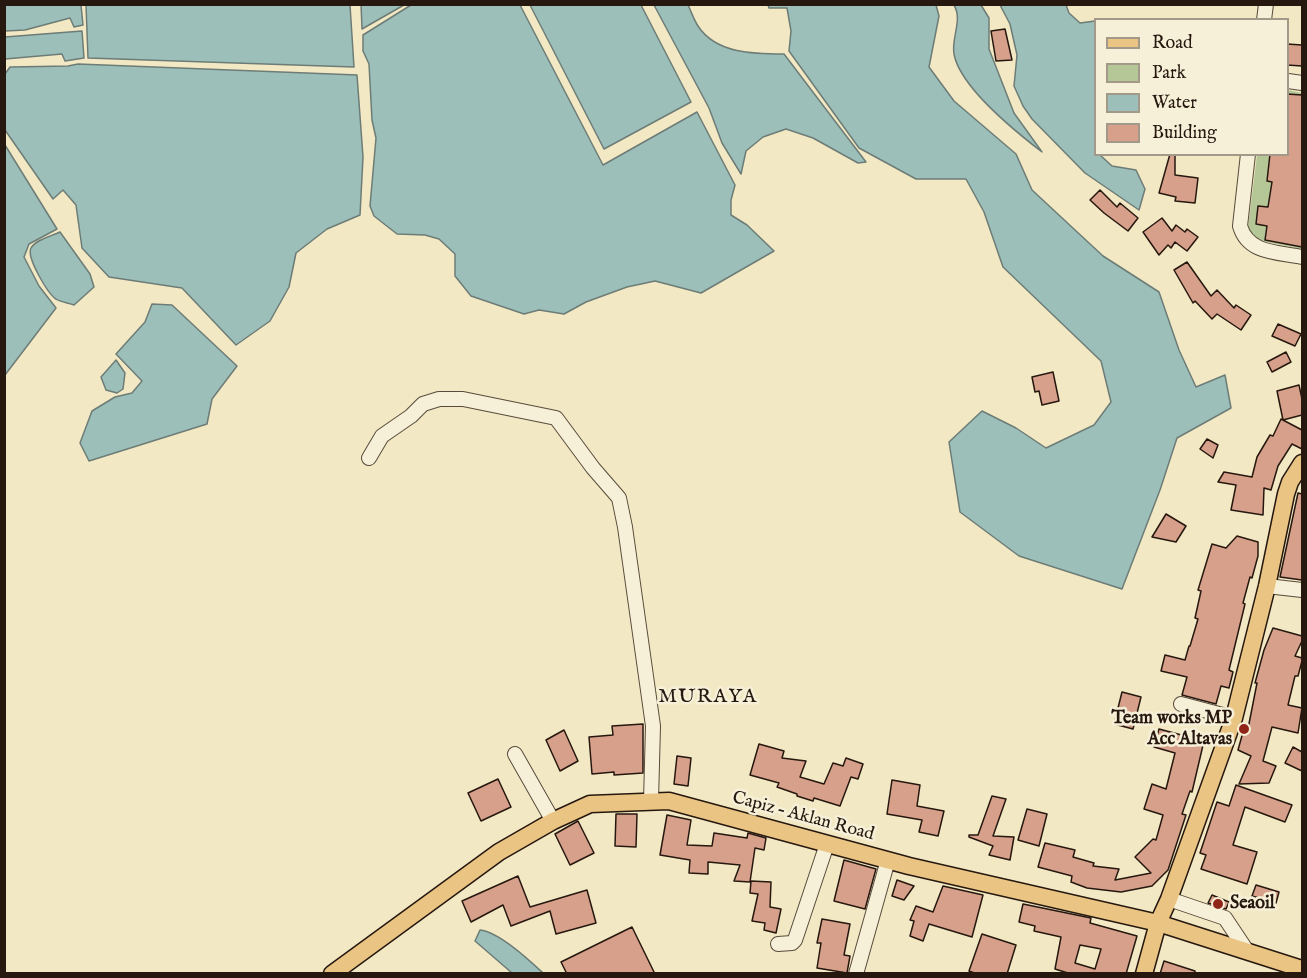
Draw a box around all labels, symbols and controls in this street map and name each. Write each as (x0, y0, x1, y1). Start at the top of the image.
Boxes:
legend (1094, 18, 1289, 156)
text: Road (1152, 32, 1193, 55)
text: Park (1152, 62, 1186, 85)
text: Water (1152, 92, 1197, 115)
text: Building (1152, 122, 1217, 145)
district label: MURAYA (658, 686, 758, 710)
place label: Team works MP Acc Altavas (1111, 708, 1232, 750)
marker: Team works MP Acc Altavas (1237, 722, 1251, 736)
street label: Capiz – Aklan Road (730, 788, 876, 846)
place label: Seaoil (1230, 893, 1275, 915)
marker: Seaoil (1211, 897, 1225, 911)

